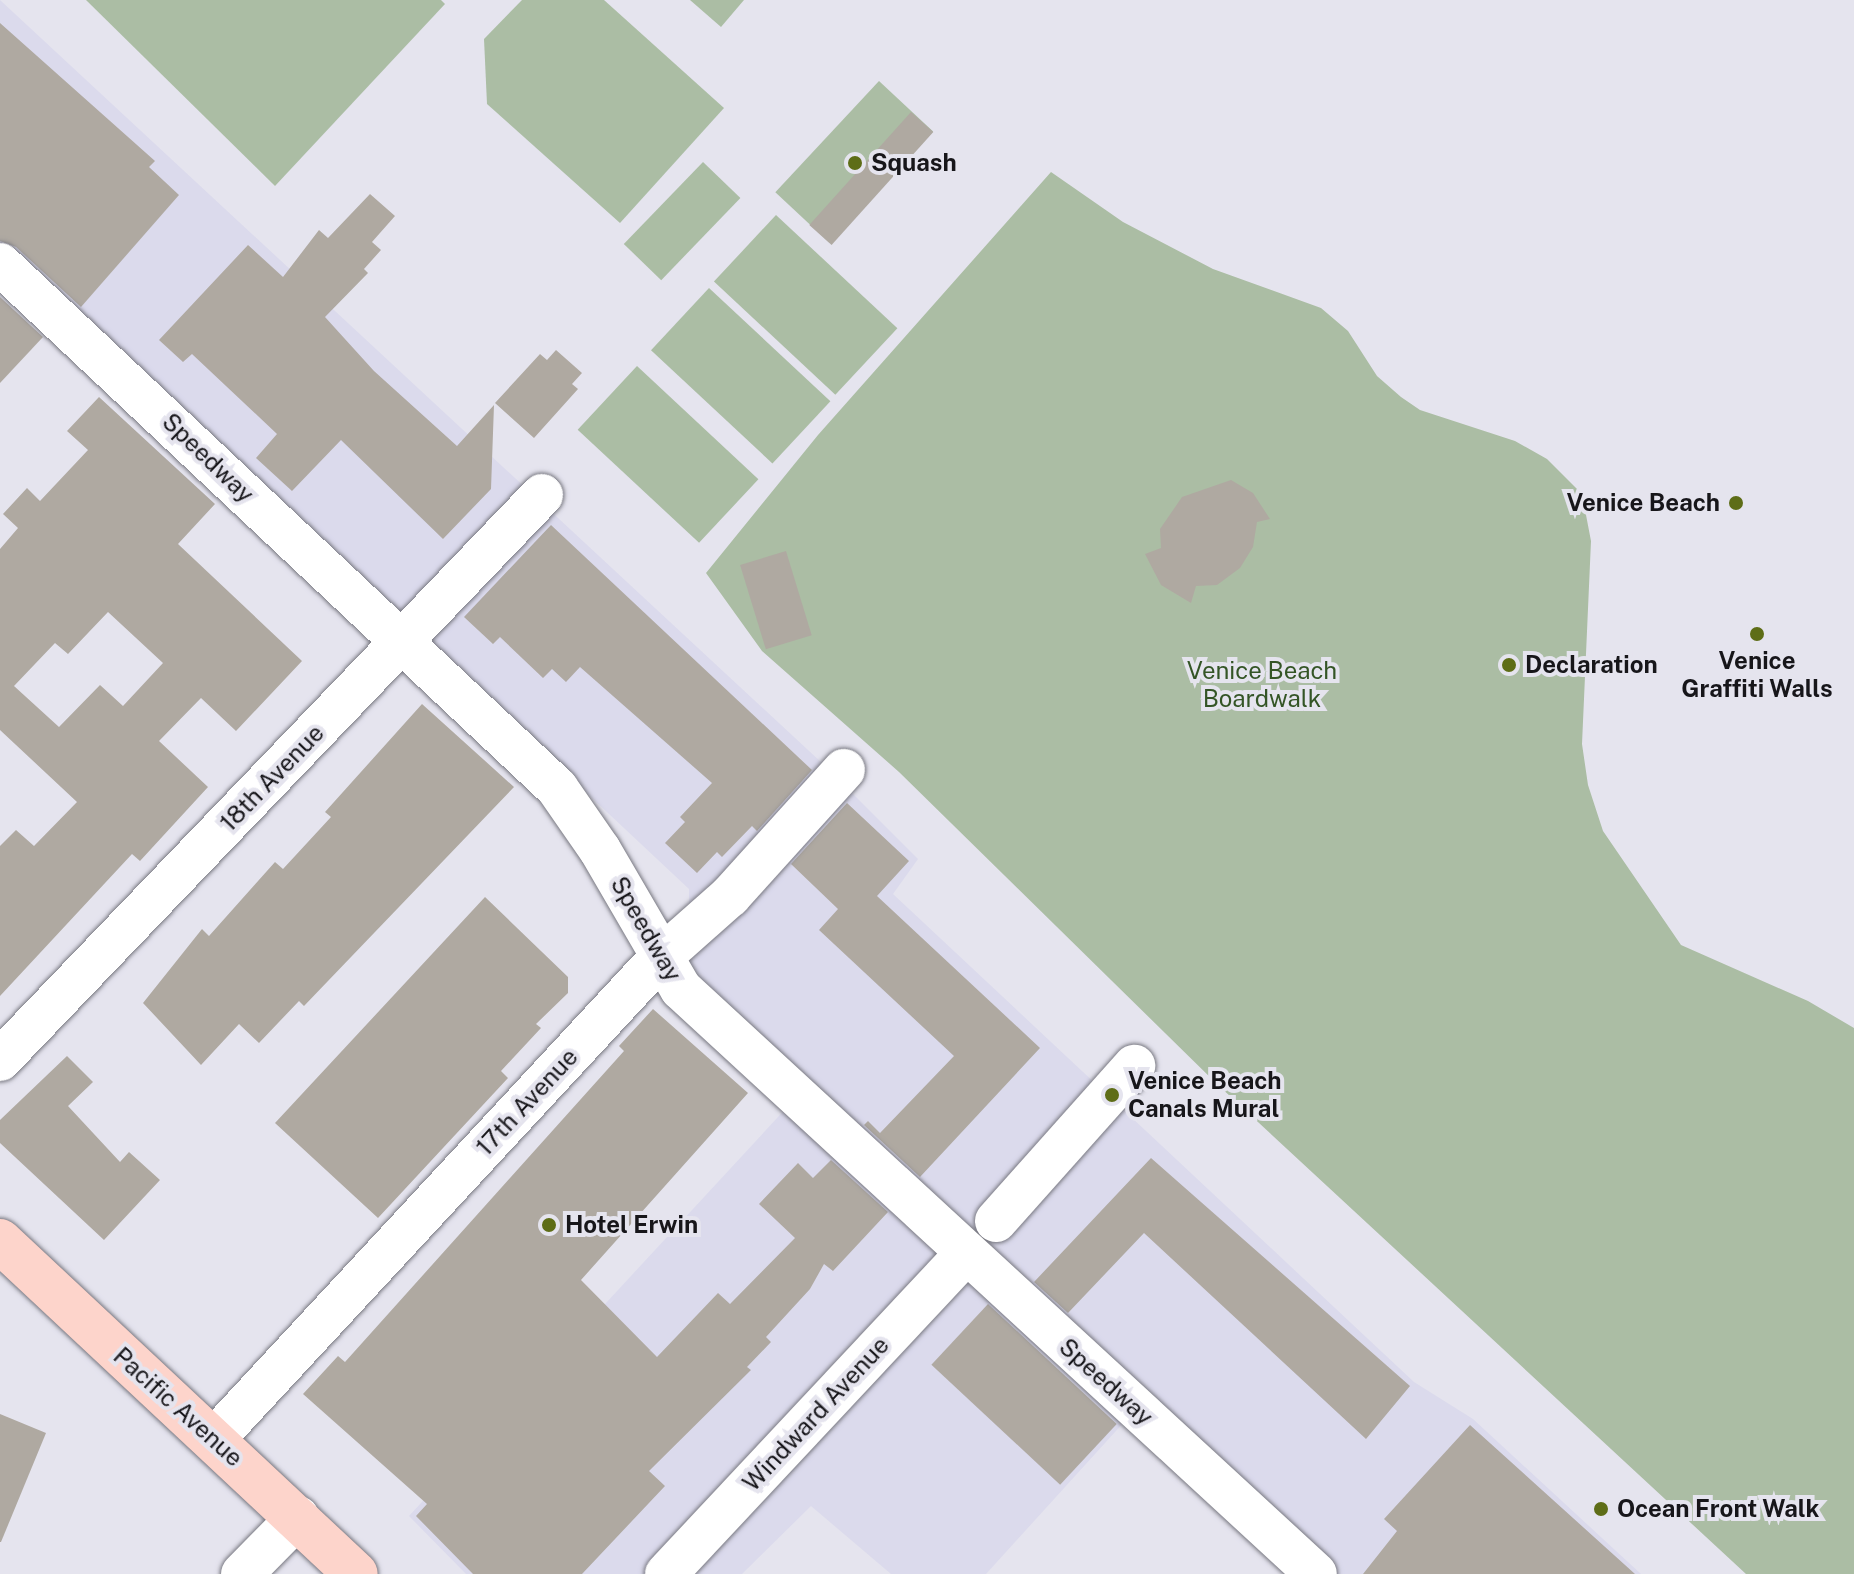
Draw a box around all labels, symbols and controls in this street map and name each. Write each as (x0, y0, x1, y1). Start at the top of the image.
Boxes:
place label: Squash (871, 149, 957, 177)
marker: Squash (846, 154, 864, 172)
street label: Speedway (156, 407, 260, 509)
place label: Venice Beach (1566, 489, 1720, 517)
marker: Venice Beach (1727, 494, 1745, 512)
marker: Venice Graffiti Walls (1748, 625, 1766, 643)
place label: Venice Graffiti Walls (1681, 647, 1833, 703)
place label: Declaration (1525, 651, 1658, 679)
marker: Declaration (1500, 656, 1518, 674)
park label: Venice Beach Boardwalk (1187, 657, 1337, 713)
street label: 18th Avenue (214, 719, 330, 837)
street label: Speedway (605, 872, 687, 986)
street label: 17th Avenue (470, 1043, 584, 1161)
place label: Venice Beach Canals Mural (1128, 1067, 1282, 1123)
marker: Venice Beach Canals Mural (1103, 1086, 1121, 1104)
place label: Hotel Erwin (565, 1211, 698, 1239)
marker: Hotel Erwin (540, 1216, 558, 1234)
street label: Windward Avenue (737, 1331, 895, 1497)
street label: Speedway (1053, 1332, 1159, 1432)
street label: Pacific Avenue (107, 1341, 249, 1473)
place label: Ocean Front Walk (1617, 1495, 1820, 1523)
marker: Ocean Front Walk (1592, 1500, 1610, 1518)

